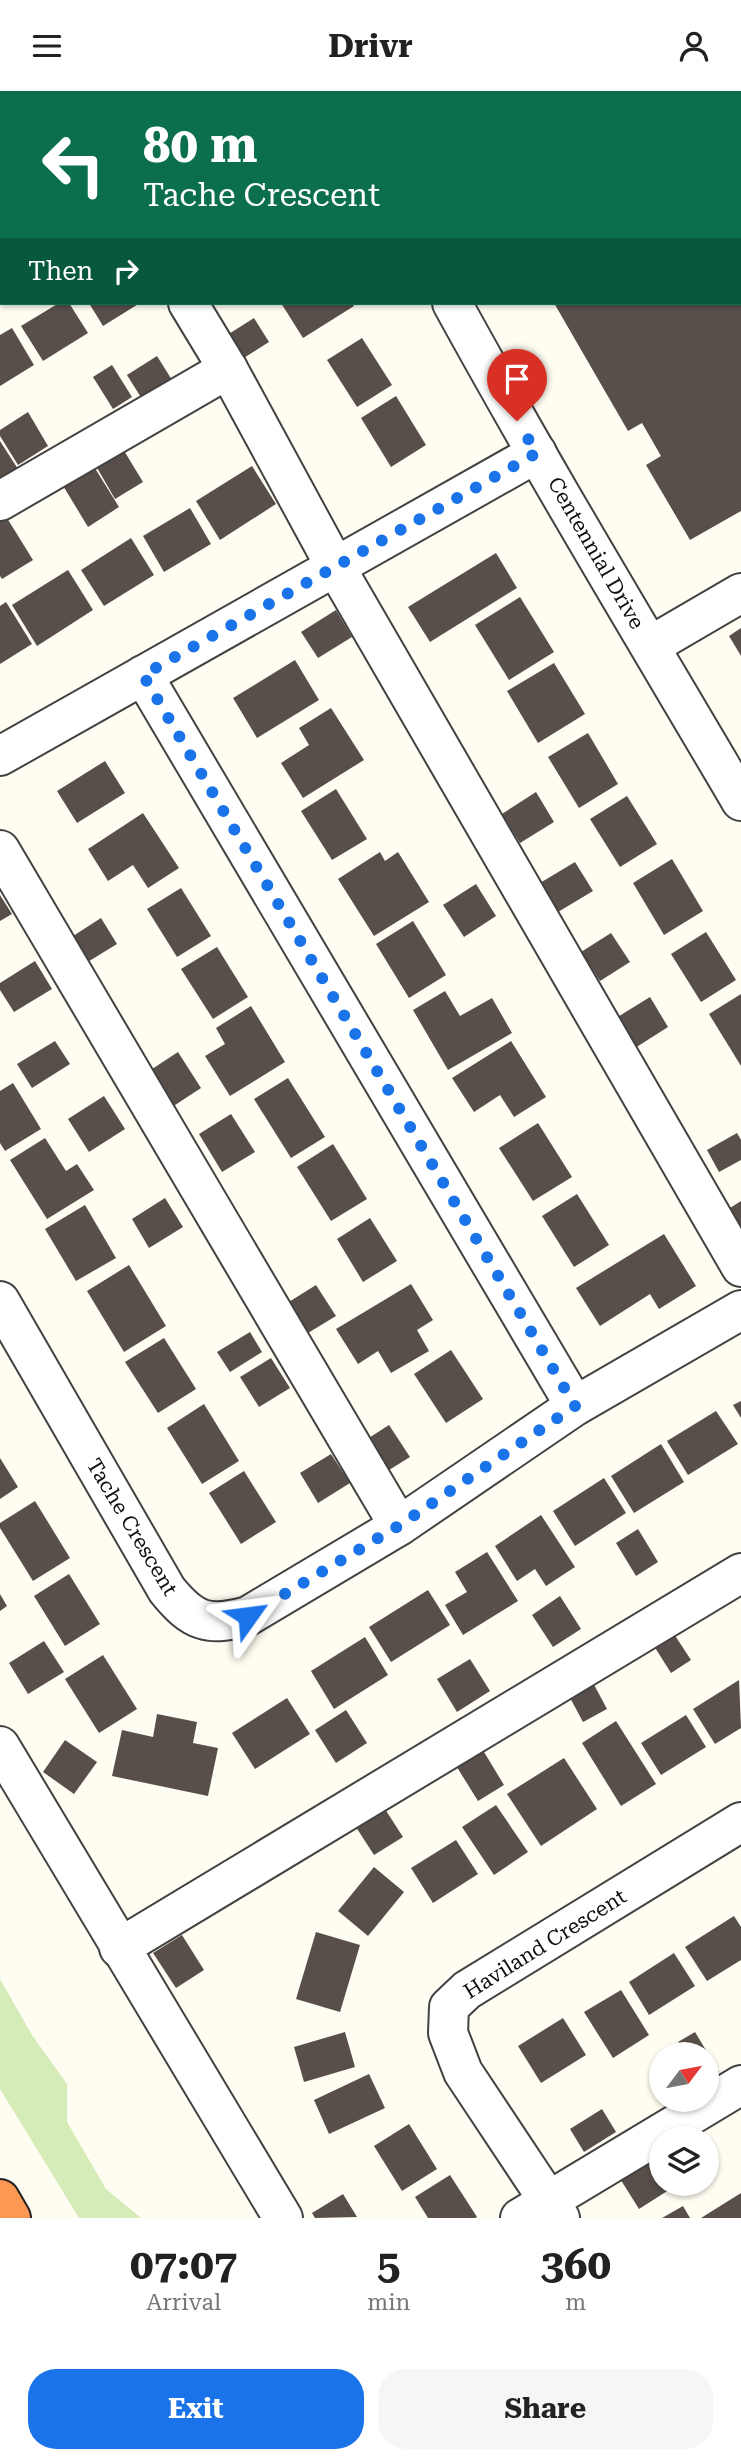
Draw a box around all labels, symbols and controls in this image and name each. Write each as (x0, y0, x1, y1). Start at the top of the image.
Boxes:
icon: menu (28, 27, 66, 65)
text: Drivr (328, 27, 413, 65)
icon: person (675, 27, 713, 65)
text: 80 m (143, 117, 258, 174)
icon: left (28, 119, 119, 210)
text: Tache Crescent (143, 176, 380, 214)
icon: right (107, 252, 145, 290)
text: Then (28, 256, 93, 286)
pin (487, 349, 547, 421)
icon: arrive (498, 360, 536, 398)
street label: Centennial Drive (543, 473, 649, 633)
street label: Tache Crescent (82, 1454, 182, 1600)
position arrow (211, 1579, 285, 1653)
street label: Haviland Crescent (459, 1884, 631, 2004)
north arrow (649, 2042, 719, 2112)
map controls (649, 2042, 719, 2196)
button: layers (649, 2126, 719, 2196)
text: 07:07 (130, 2240, 237, 2289)
text: 5 (377, 2240, 401, 2289)
text: 360 (540, 2240, 611, 2289)
text: Arrival (146, 2289, 221, 2316)
text: min (367, 2289, 410, 2316)
text: m (565, 2289, 586, 2316)
button: Exit (28, 2369, 364, 2449)
button: Share (378, 2369, 713, 2449)

